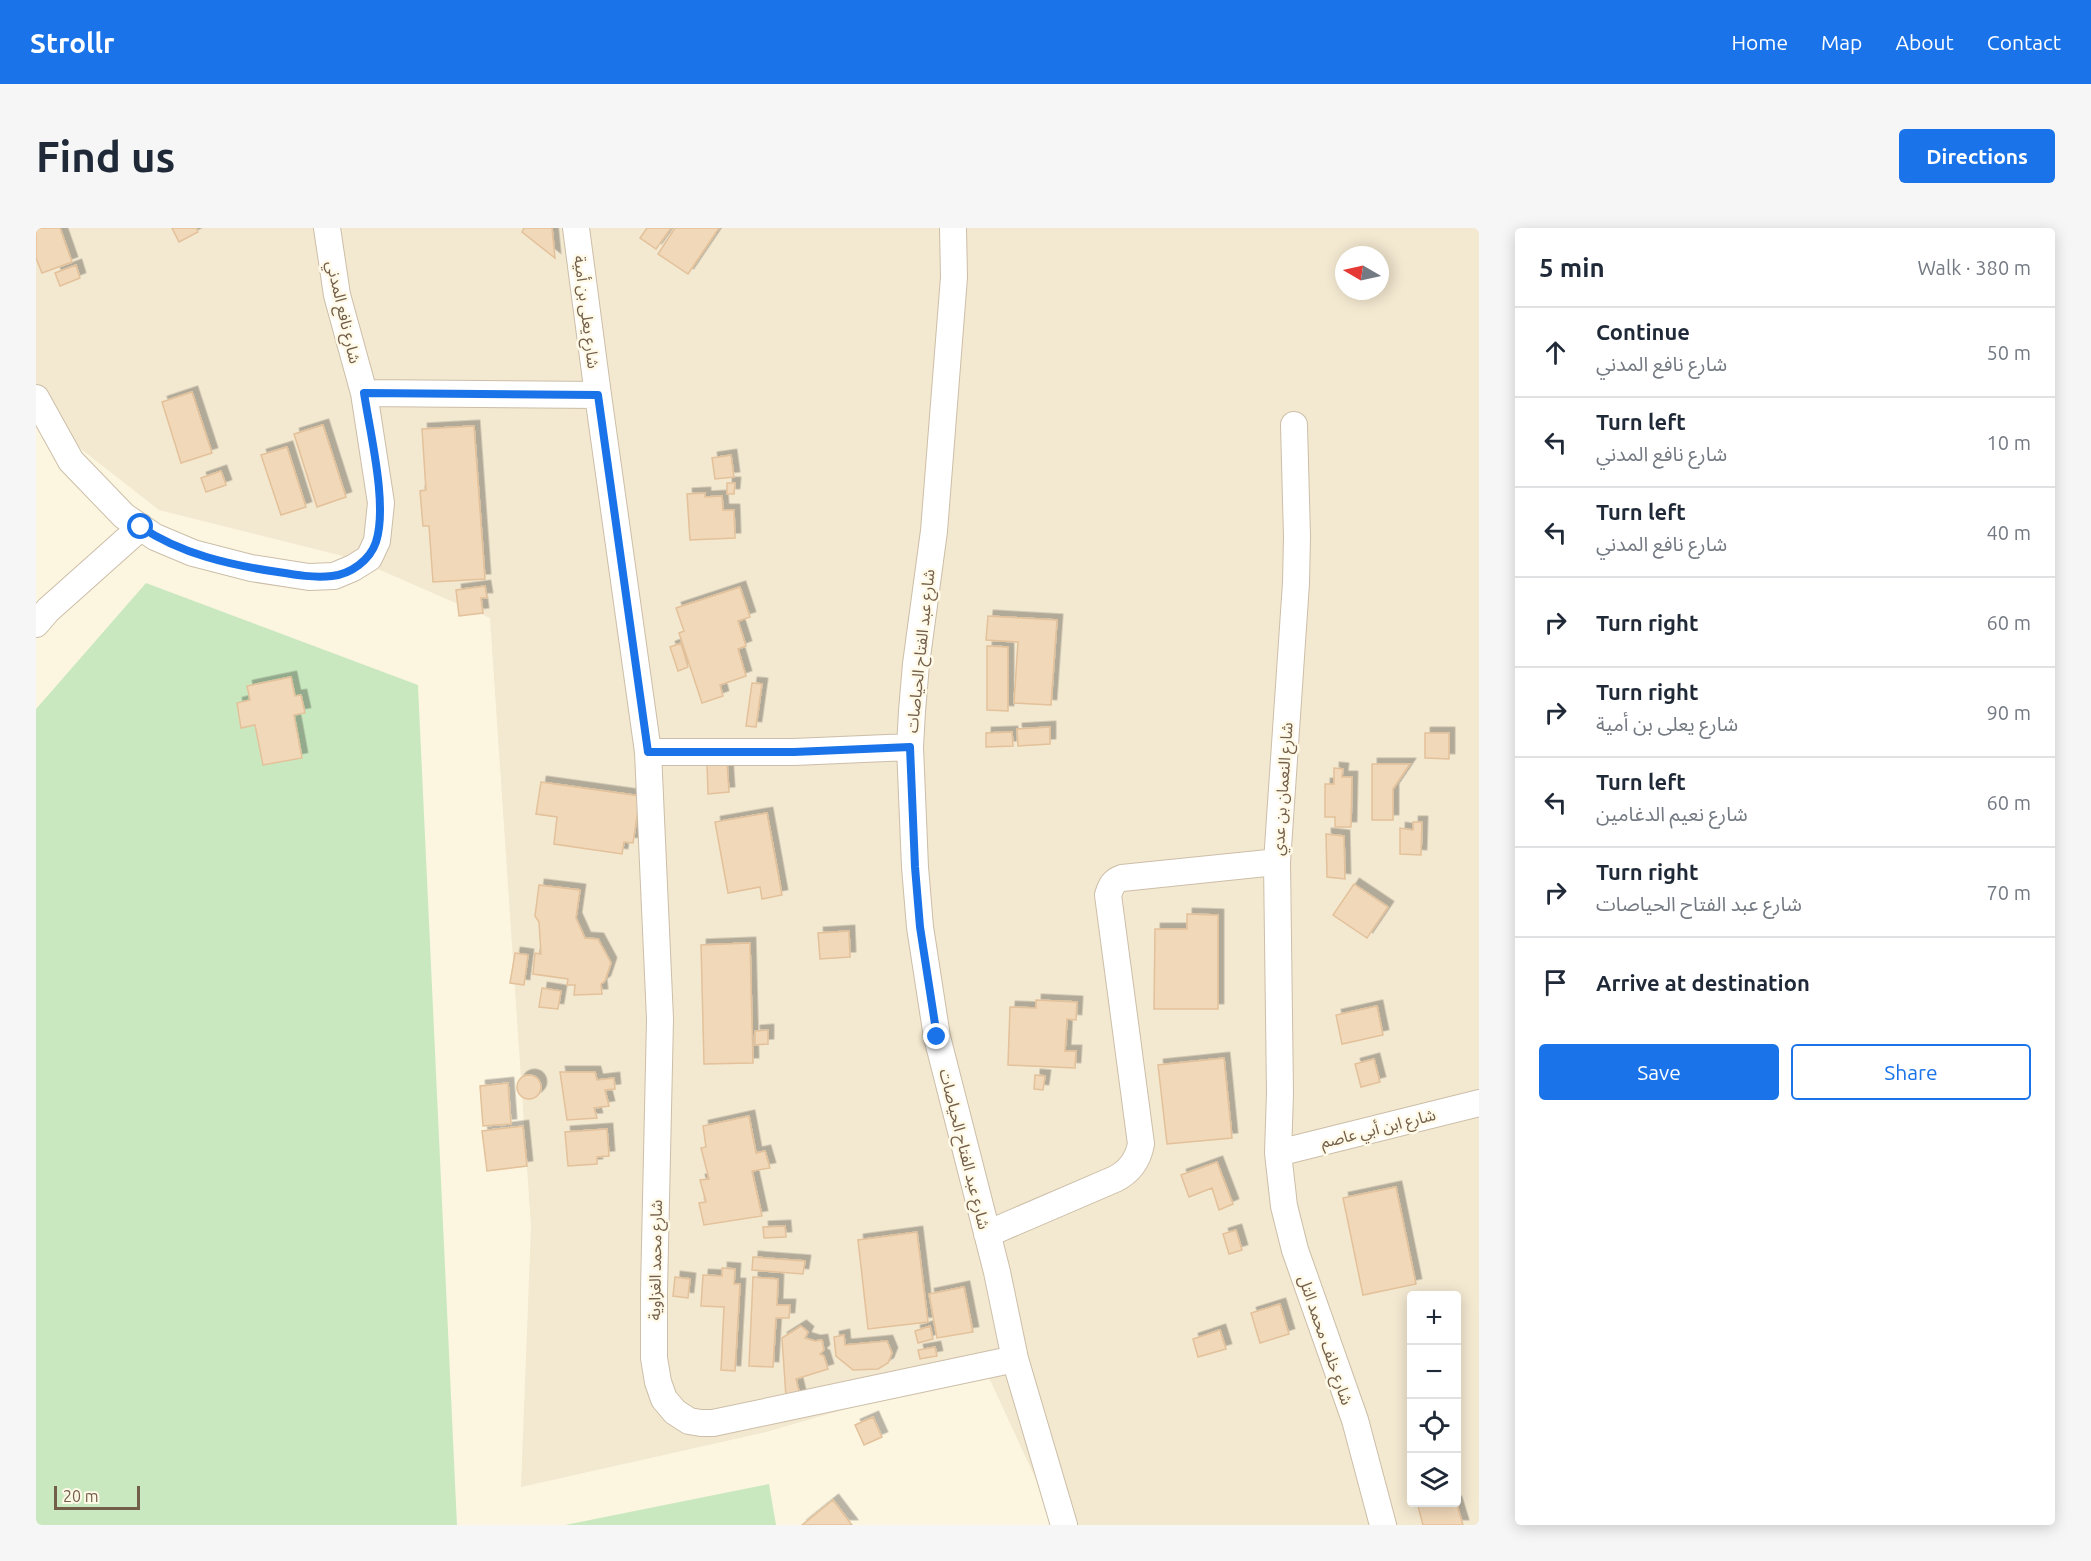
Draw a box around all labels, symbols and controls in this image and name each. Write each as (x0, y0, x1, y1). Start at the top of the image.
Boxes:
text: Strollr (30, 27, 115, 58)
text: Home (1731, 30, 1788, 54)
text: Map (1821, 30, 1862, 54)
text: About (1895, 30, 1954, 54)
text: Contact (1987, 30, 2061, 54)
button: Directions (1899, 129, 2055, 183)
text: Find us (36, 133, 175, 180)
north arrow (1335, 246, 1389, 300)
text: 5 min (1539, 253, 1605, 282)
street label: شارع يعلى بن أمية (567, 254, 603, 370)
text: Walk · 380 m (1918, 256, 2031, 279)
street label: شارع نافع المدني (320, 259, 365, 366)
text: Continue (1596, 319, 1690, 344)
icon: ahead (1539, 336, 1572, 369)
text: 50 m (1987, 341, 2031, 364)
text: شارع نافع المدني (1596, 352, 1727, 375)
text: Turn left (1596, 409, 1686, 434)
icon: left (1539, 426, 1572, 459)
text: 10 m (1987, 431, 2031, 454)
text: شارع نافع المدني (1596, 442, 1727, 465)
text: Turn left (1596, 499, 1686, 524)
route start (127, 513, 153, 539)
icon: left (1539, 516, 1572, 549)
text: 40 m (1987, 521, 2031, 544)
text: شارع نافع المدني (1596, 532, 1727, 555)
street label: شارع عبد الفتاح الحياصات (902, 568, 942, 734)
icon: right (1539, 606, 1572, 639)
text: Turn right (1596, 610, 1698, 635)
text: 60 m (1987, 611, 2031, 634)
text: Turn right (1596, 679, 1698, 704)
icon: right (1539, 696, 1572, 729)
text: 90 m (1987, 701, 2031, 724)
text: شارع يعلى بن أمية (1596, 712, 1738, 735)
street label: شارع النعمان بن عدي (1268, 722, 1300, 857)
text: Turn left (1596, 769, 1686, 794)
icon: left (1539, 786, 1572, 819)
text: 60 m (1987, 791, 2031, 814)
text: شارع نعيم الدغامين (1596, 802, 1748, 825)
text: Turn right (1596, 859, 1698, 884)
icon: right (1539, 876, 1572, 909)
text: 70 m (1987, 881, 2031, 904)
text: شارع عبد الفتاح الحياصات (1596, 892, 1802, 915)
icon: arrive (1539, 966, 1572, 999)
text: Arrive at destination (1596, 970, 1810, 995)
route end (923, 1023, 949, 1049)
button: Save (1539, 1044, 1779, 1100)
button: Share (1791, 1044, 2031, 1100)
street label: شارع عبد الفتاح الحياصات (932, 1067, 994, 1232)
street label: شارع ابن أبي عاصم (1319, 1105, 1438, 1155)
street label: شارع محمد الغزاوية (645, 1200, 669, 1321)
street label: شارع خلف محمد التل (1292, 1273, 1357, 1408)
map controls (1407, 1291, 1461, 1507)
button: + (1407, 1291, 1461, 1345)
button: − (1407, 1345, 1461, 1399)
button: locate (1407, 1399, 1461, 1453)
button: layers (1407, 1453, 1461, 1507)
scale bar (54, 1483, 140, 1510)
text: 20 m (63, 1487, 99, 1505)

